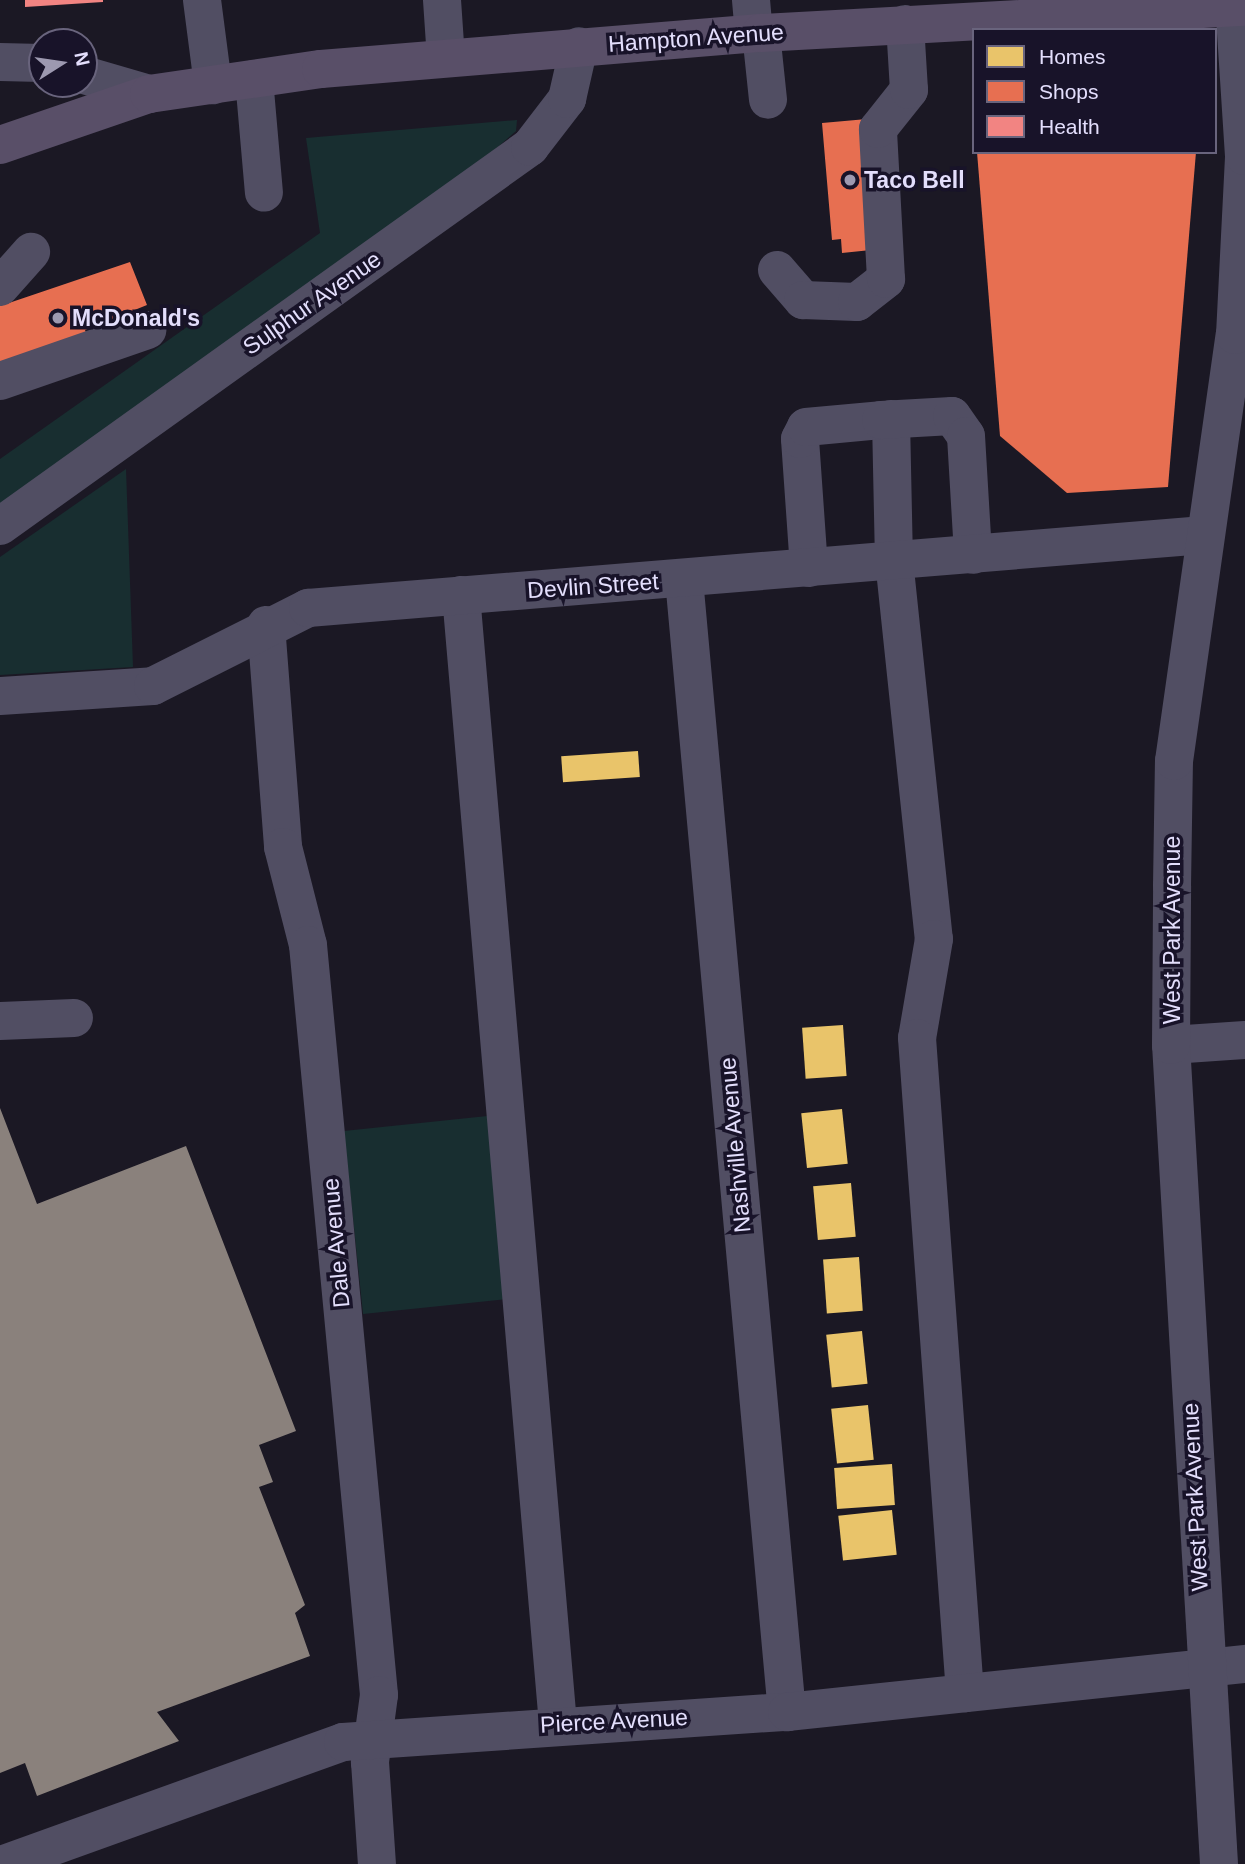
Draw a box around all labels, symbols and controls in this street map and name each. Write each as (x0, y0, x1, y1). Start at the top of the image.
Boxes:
street label: Hampton Avenue (607, 18, 785, 58)
north arrow (28, 28, 98, 98)
legend (972, 28, 1217, 154)
text: Homes (1039, 45, 1106, 68)
text: N (70, 50, 94, 68)
text: Shops (1039, 80, 1099, 103)
text: Health (1039, 115, 1100, 138)
place label: Taco Bell (864, 166, 965, 194)
marker: Taco Bell (842, 172, 858, 188)
street label: Sulphur Avenue (237, 245, 387, 361)
place label: McDonald's (72, 304, 200, 332)
marker: McDonald's (50, 310, 66, 326)
street label: Devlin Street (526, 568, 660, 604)
street label: West Park Avenue (1158, 835, 1186, 1025)
street label: Nashville Avenue (714, 1055, 756, 1235)
street label: Dale Avenue (317, 1176, 355, 1310)
street label: West Park Avenue (1176, 1402, 1214, 1592)
street label: Pierce Avenue (539, 1703, 689, 1739)

